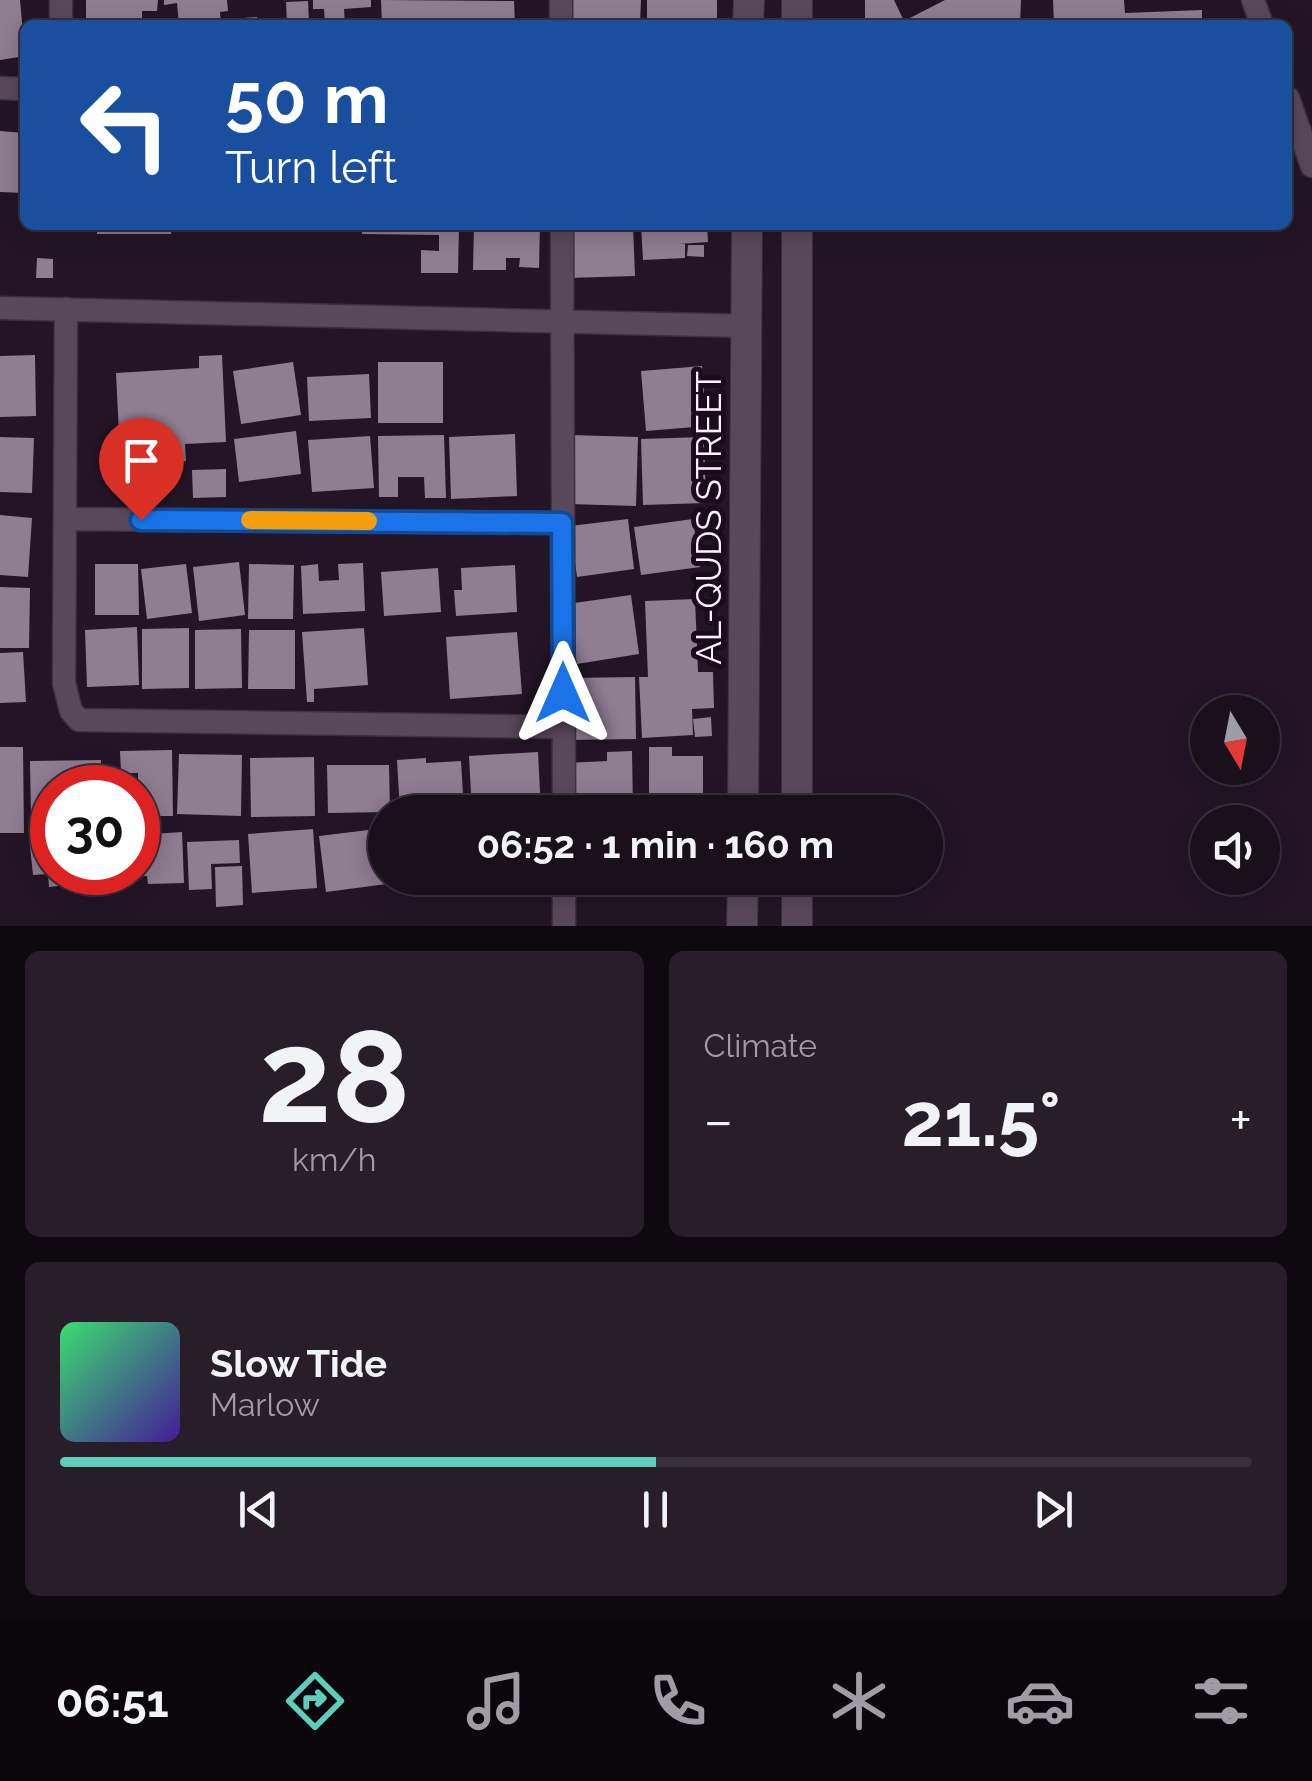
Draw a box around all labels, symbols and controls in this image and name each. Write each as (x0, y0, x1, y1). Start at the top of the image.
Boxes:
text: 50 m (225, 57, 389, 139)
icon: left (60, 60, 190, 190)
text: Turn left (225, 141, 397, 194)
street label: AL-QUDS STREET (688, 371, 729, 665)
pin (99, 418, 184, 521)
icon: arrive (114, 433, 169, 488)
position arrow (511, 641, 615, 745)
north arrow (1190, 695, 1280, 785)
map controls (1190, 695, 1280, 895)
speed limit sign: 30 (30, 765, 160, 895)
button: sound (1190, 805, 1280, 895)
text: 06:52 · 1 min · 160 m (477, 822, 834, 867)
text: 28 (258, 1000, 410, 1152)
text: Climate (704, 1027, 817, 1064)
text: 21.5° (902, 1075, 1061, 1164)
text: − (704, 1088, 733, 1153)
text: + (1229, 1088, 1252, 1153)
text: km/h (292, 1141, 376, 1178)
text: Slow Tide (210, 1341, 387, 1386)
text: Marlow (210, 1386, 320, 1423)
icon: previous (231, 1482, 286, 1537)
icon: pause (628, 1482, 683, 1537)
icon: next (1026, 1482, 1081, 1537)
icon: directions (280, 1666, 350, 1736)
icon: music (461, 1666, 531, 1736)
icon: phone (643, 1666, 713, 1736)
icon: climate (824, 1666, 894, 1736)
icon: car (1005, 1666, 1075, 1736)
icon: filters (1186, 1666, 1256, 1736)
text: 06:51 (56, 1675, 169, 1728)

